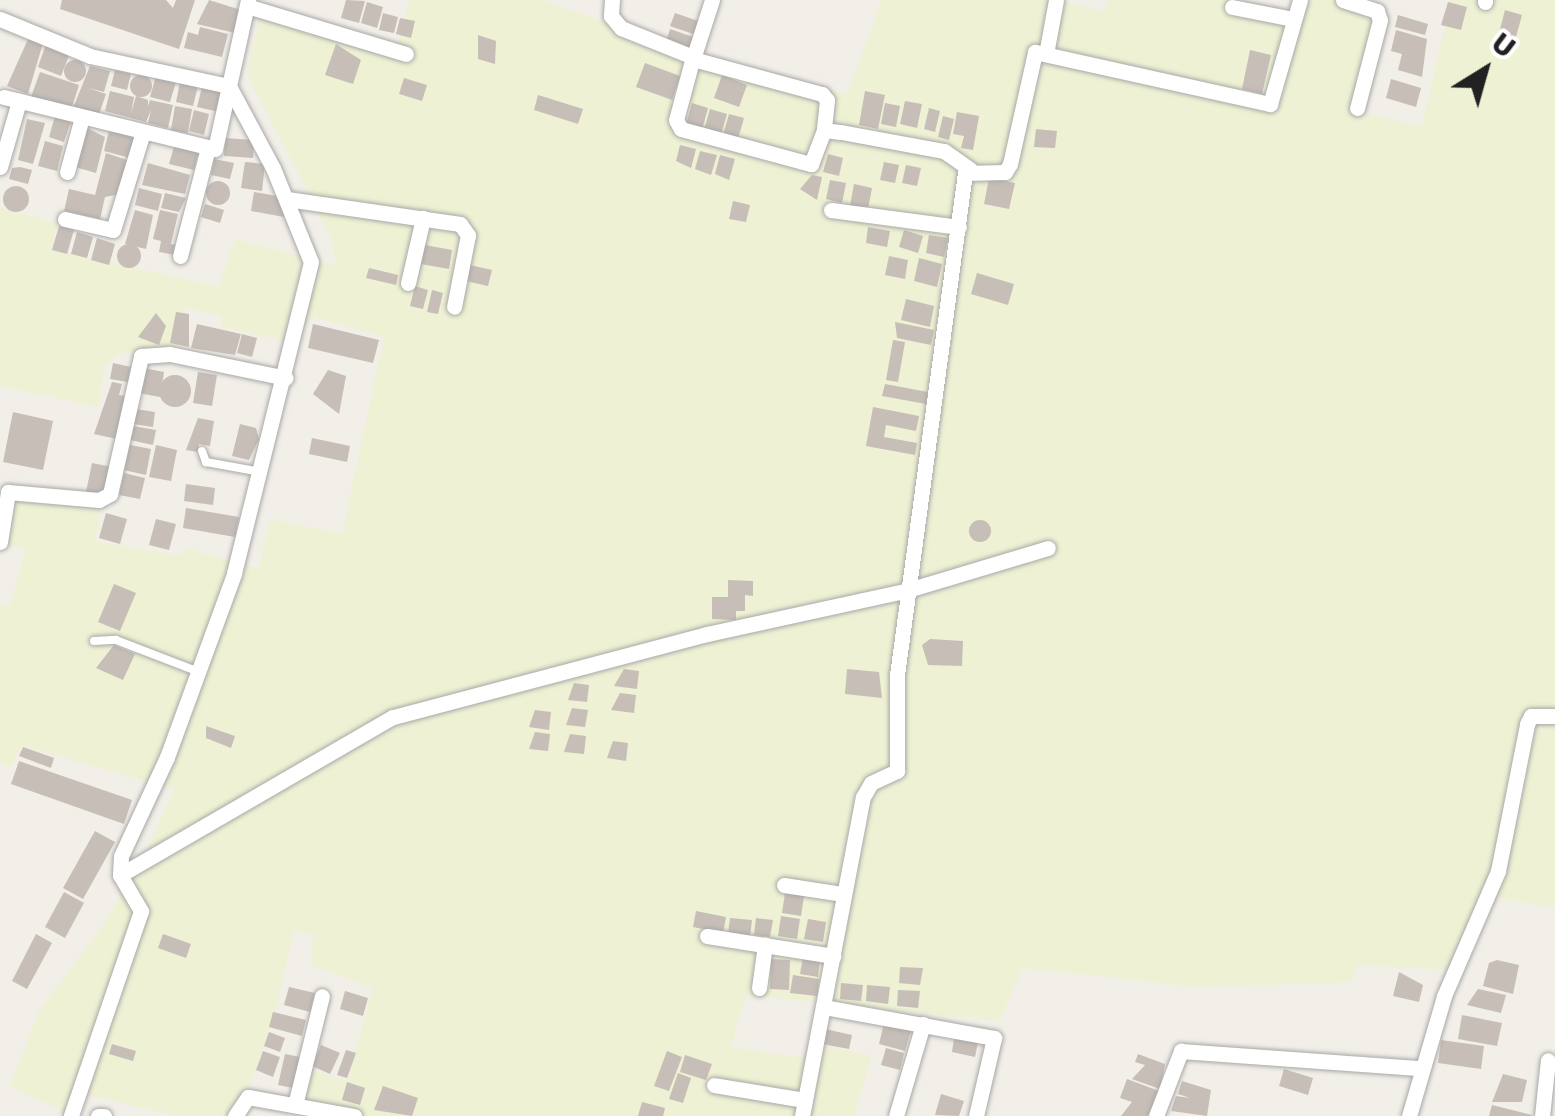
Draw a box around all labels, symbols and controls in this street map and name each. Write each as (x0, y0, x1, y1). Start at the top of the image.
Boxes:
north arrow (1435, 20, 1535, 120)
text: U (1485, 26, 1521, 65)

